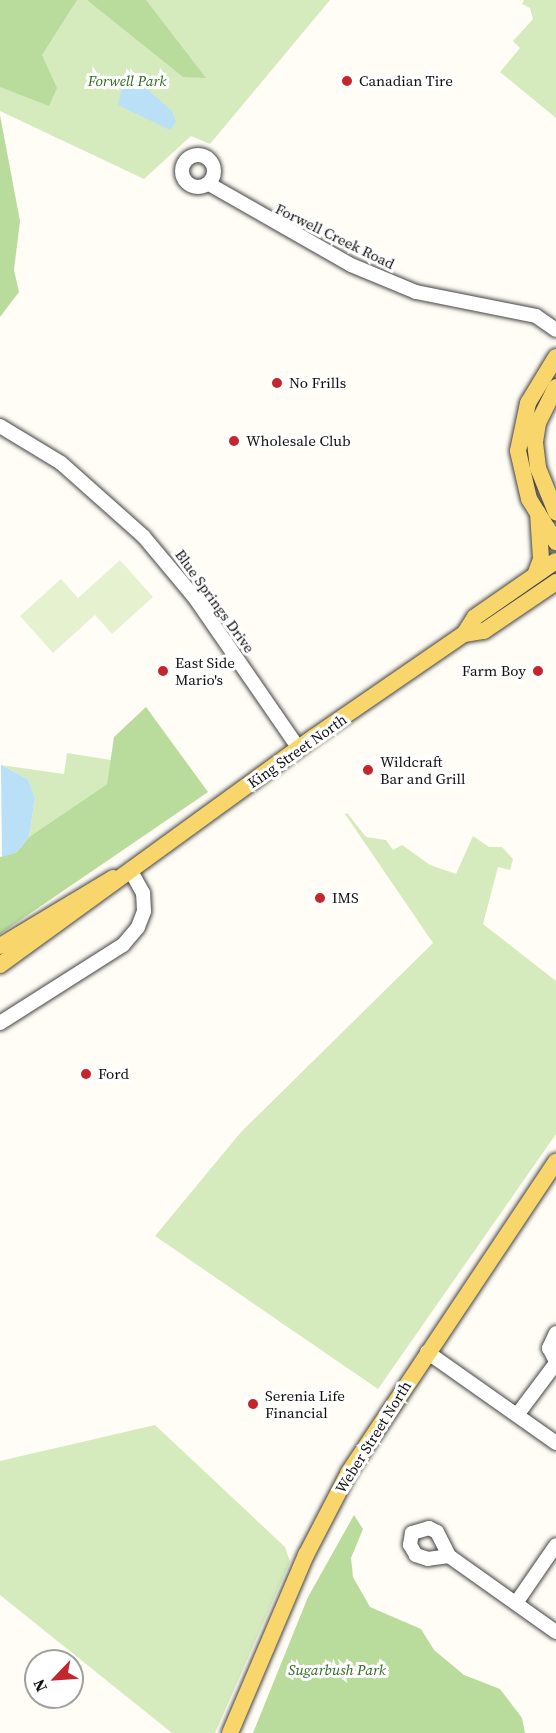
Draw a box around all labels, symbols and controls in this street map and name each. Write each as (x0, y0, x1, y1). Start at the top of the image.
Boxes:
park label: Forwell Park (88, 72, 166, 90)
place label: Canadian Tire (359, 72, 453, 90)
marker: Canadian Tire (340, 74, 354, 88)
street label: Forwell Creek Road (272, 199, 398, 273)
place label: No Frills (289, 374, 346, 392)
marker: No Frills (270, 376, 284, 390)
place label: Wholesale Club (246, 432, 351, 450)
marker: Wholesale Club (227, 434, 241, 448)
street label: Blue Springs Drive (171, 546, 259, 656)
place label: East Side Mario's (175, 653, 235, 688)
place label: Farm Boy (462, 662, 526, 680)
marker: East Side Mario's (156, 664, 170, 678)
marker: Farm Boy (531, 664, 545, 678)
street label: King Street North (244, 710, 350, 792)
place label: Wildcraft Bar and Grill (380, 752, 465, 787)
marker: Wildcraft Bar and Grill (361, 763, 375, 777)
place label: IMS (332, 889, 359, 907)
marker: IMS (313, 891, 327, 905)
place label: Ford (98, 1065, 129, 1083)
marker: Ford (79, 1067, 93, 1081)
street label: Weber Street North (331, 1378, 415, 1496)
place label: Serenia Life Financial (265, 1386, 345, 1421)
marker: Serenia Life Financial (246, 1397, 260, 1411)
north arrow (24, 1649, 84, 1709)
park label: Sugarbush Park (288, 1661, 386, 1679)
text: N (27, 1676, 52, 1696)

